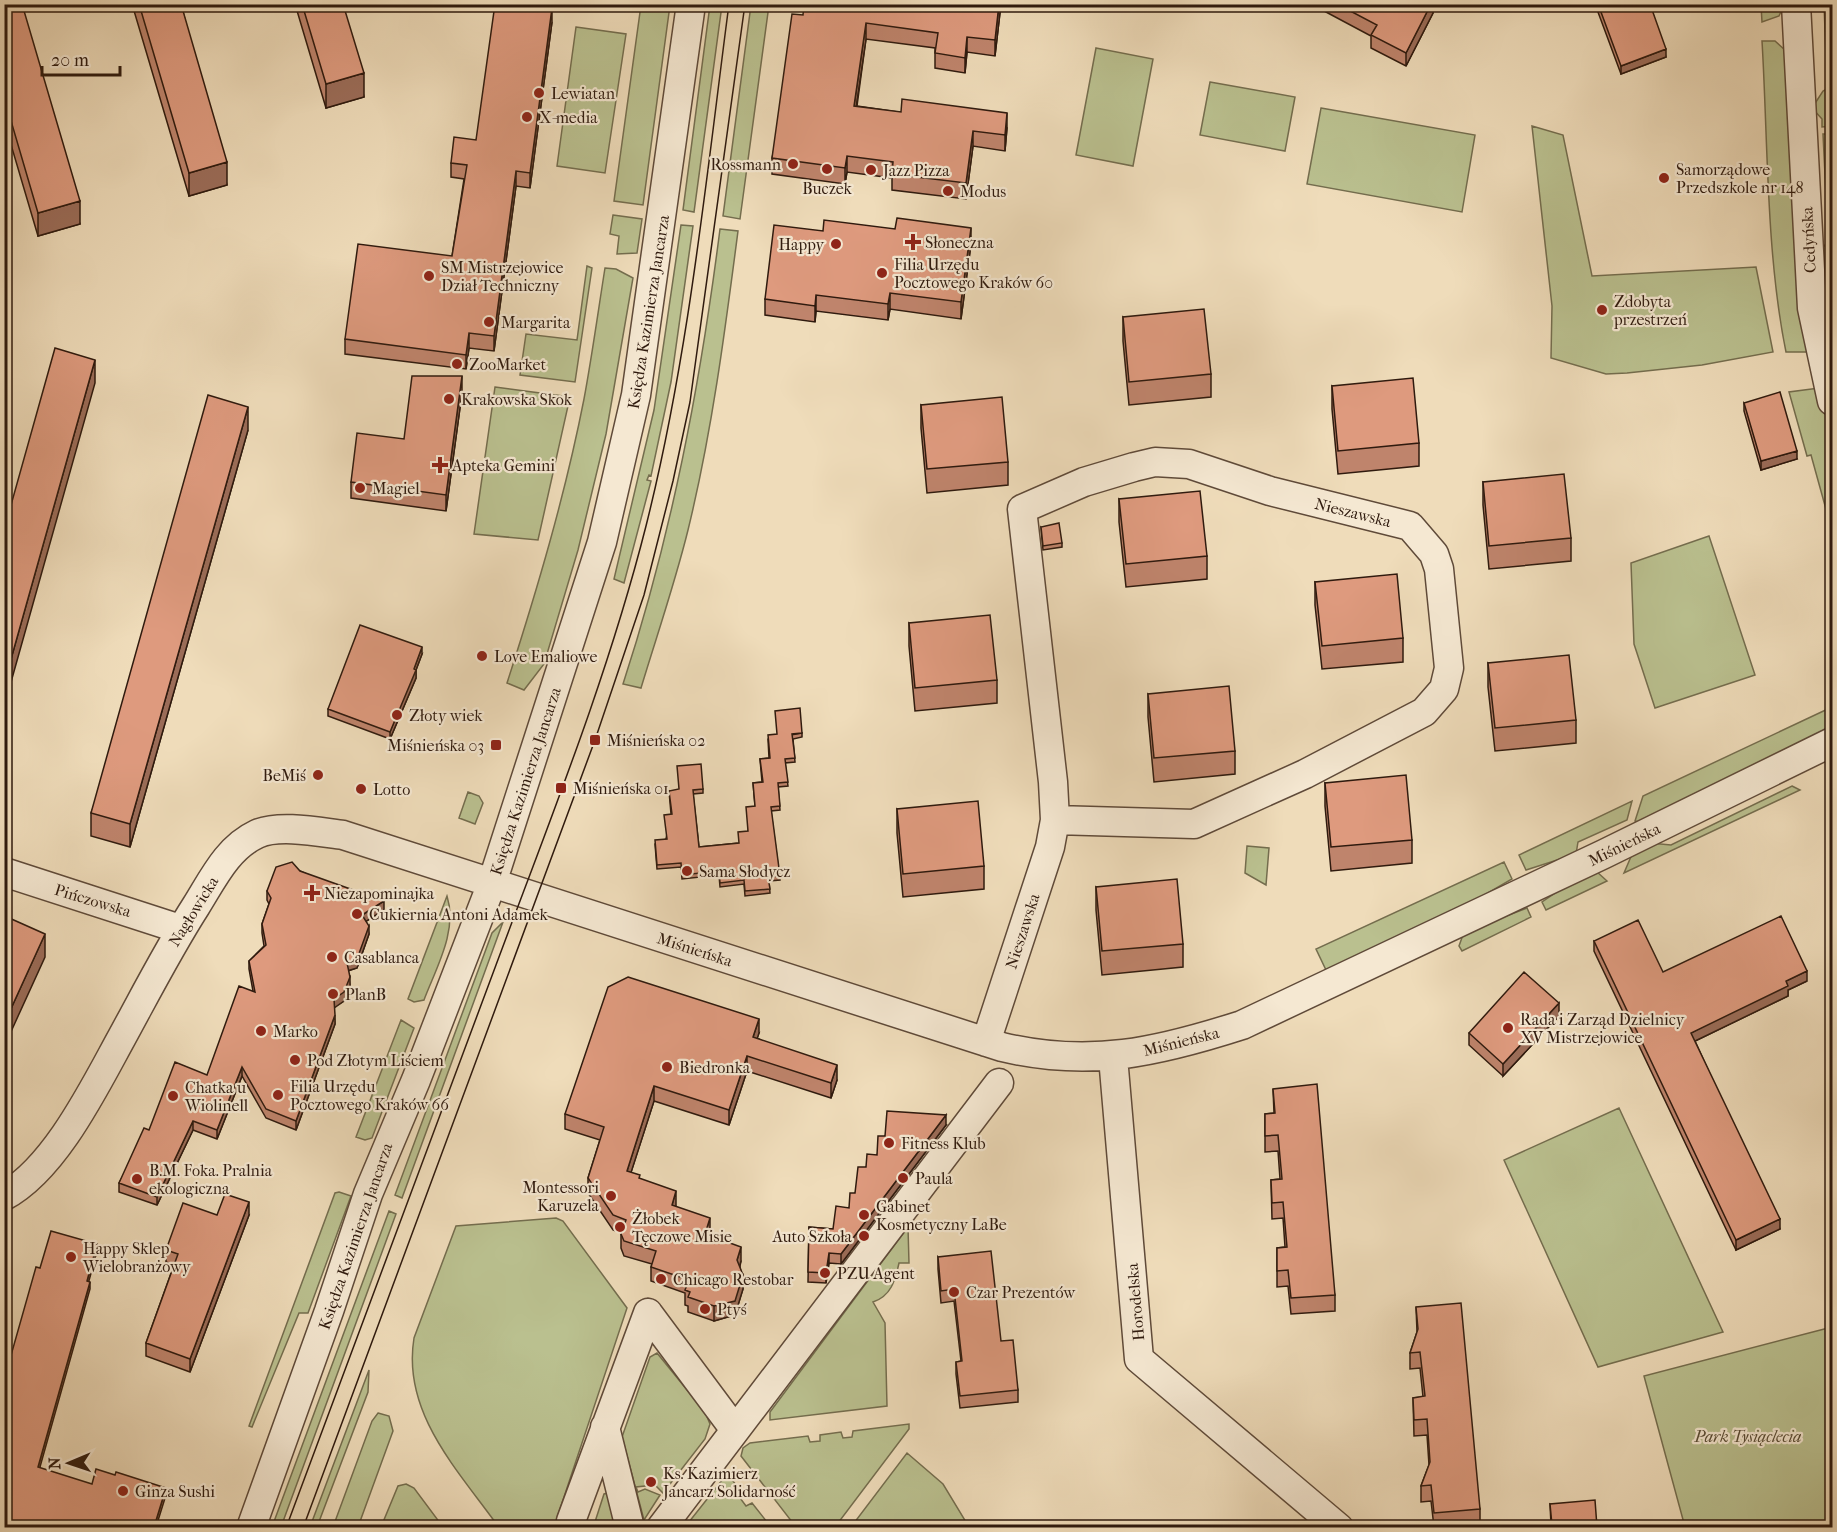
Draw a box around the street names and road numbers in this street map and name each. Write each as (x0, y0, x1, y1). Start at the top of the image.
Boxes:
street label: Cedyńska (1797, 206, 1820, 274)
street label: Księdza Kazimierza Jancarza (624, 213, 673, 410)
street label: Nieszawska (1313, 494, 1394, 531)
street label: Księdza Kazimierza Jancarza (486, 684, 565, 877)
street label: Miśnieńska (1585, 819, 1664, 870)
street label: Nagłowicka (164, 872, 223, 950)
street label: Pińczowska (52, 880, 134, 921)
street label: Nieszawska (1001, 891, 1044, 971)
street label: Miśnieńska (655, 928, 735, 971)
street label: Miśnieńska (1141, 1023, 1222, 1060)
street label: Księdza Kazimierza Jancarza (315, 1140, 397, 1332)
street label: Horodelska (1123, 1262, 1148, 1342)

